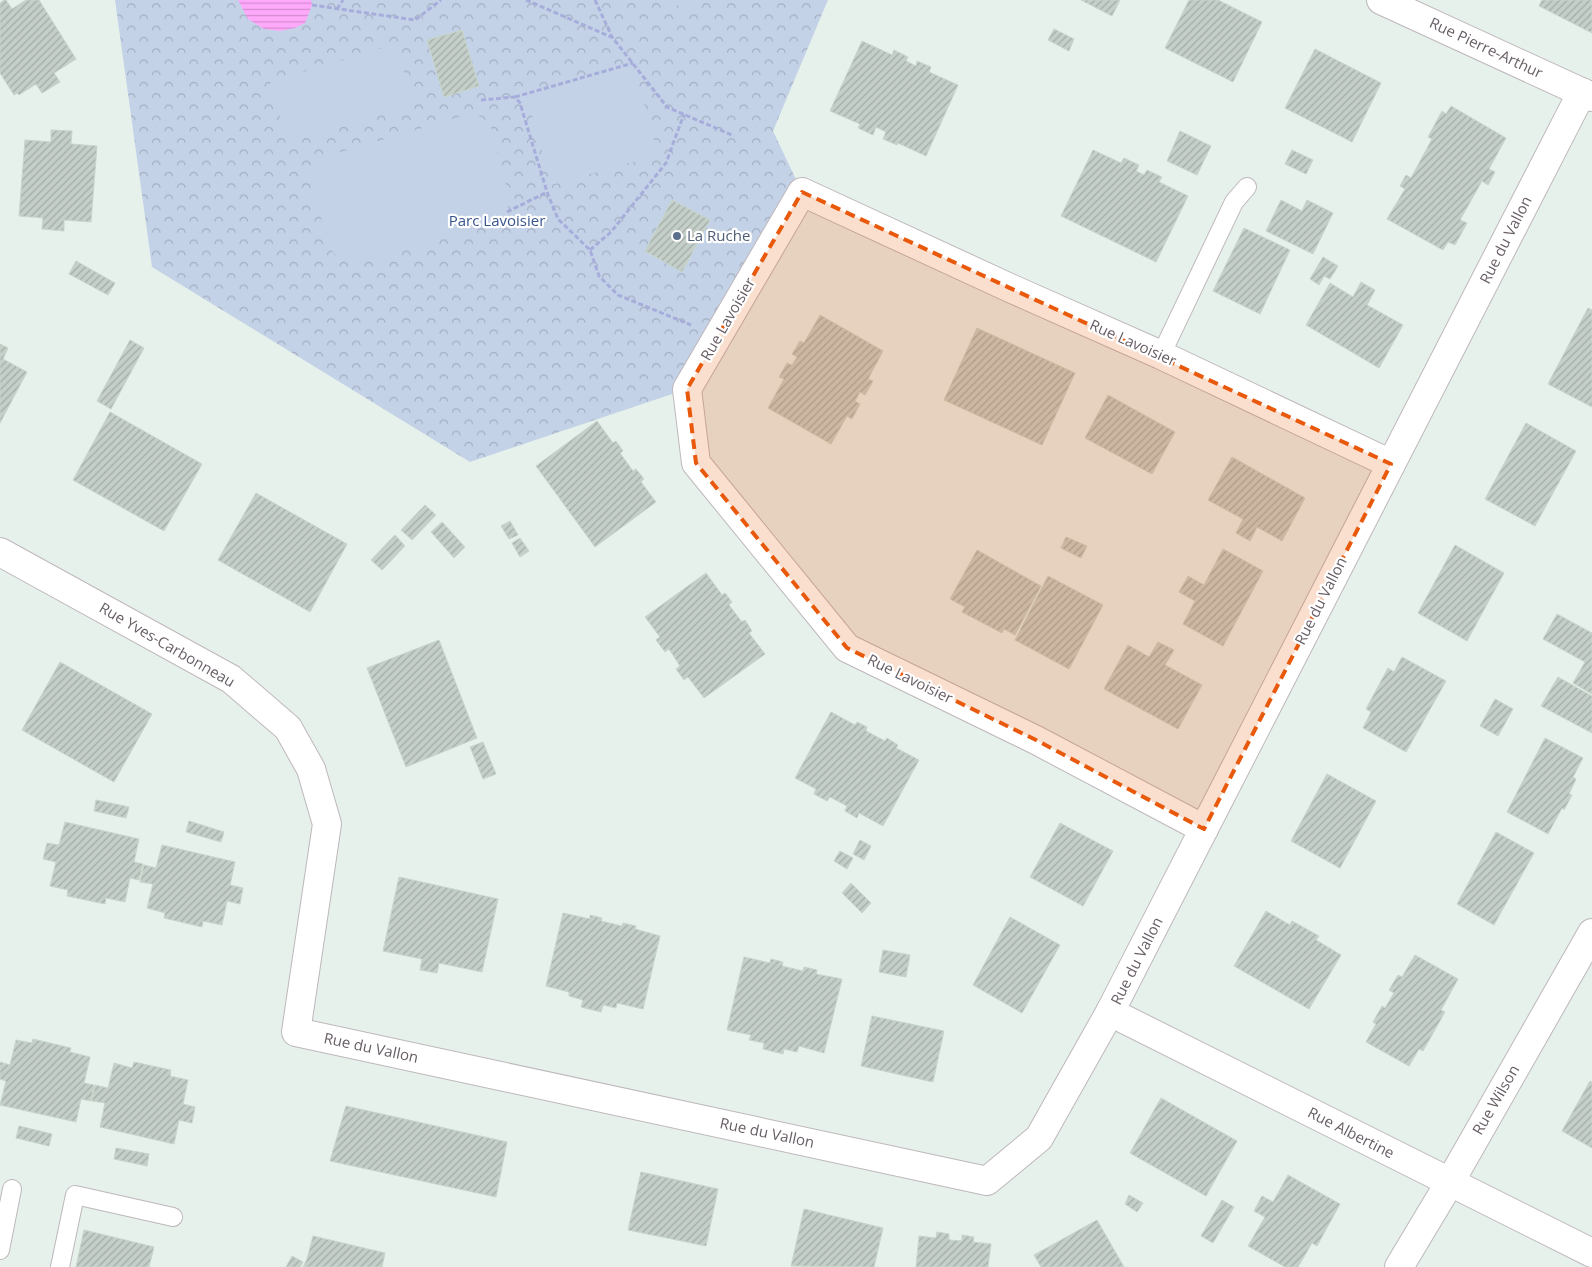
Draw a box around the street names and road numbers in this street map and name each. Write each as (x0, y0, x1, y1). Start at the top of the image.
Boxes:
street label: Rue Pierre-Arthur (1426, 12, 1546, 82)
street label: Rue du Vallon (1474, 192, 1536, 287)
street label: Rue Lavoisier (695, 273, 759, 364)
street label: Rue Lavoisier (1087, 314, 1180, 370)
street label: Rue du Vallon (1289, 553, 1351, 648)
street label: Rue Yves-Carbonneau (96, 597, 239, 691)
street label: Rue Lavoisier (864, 649, 956, 707)
street label: Rue du Vallon (1105, 913, 1167, 1008)
street label: Rue du Vallon (322, 1027, 420, 1067)
street label: Rue Wilson (1467, 1061, 1523, 1138)
street label: Rue Albertine (1305, 1102, 1398, 1162)
street label: Rue du Vallon (718, 1112, 816, 1152)

